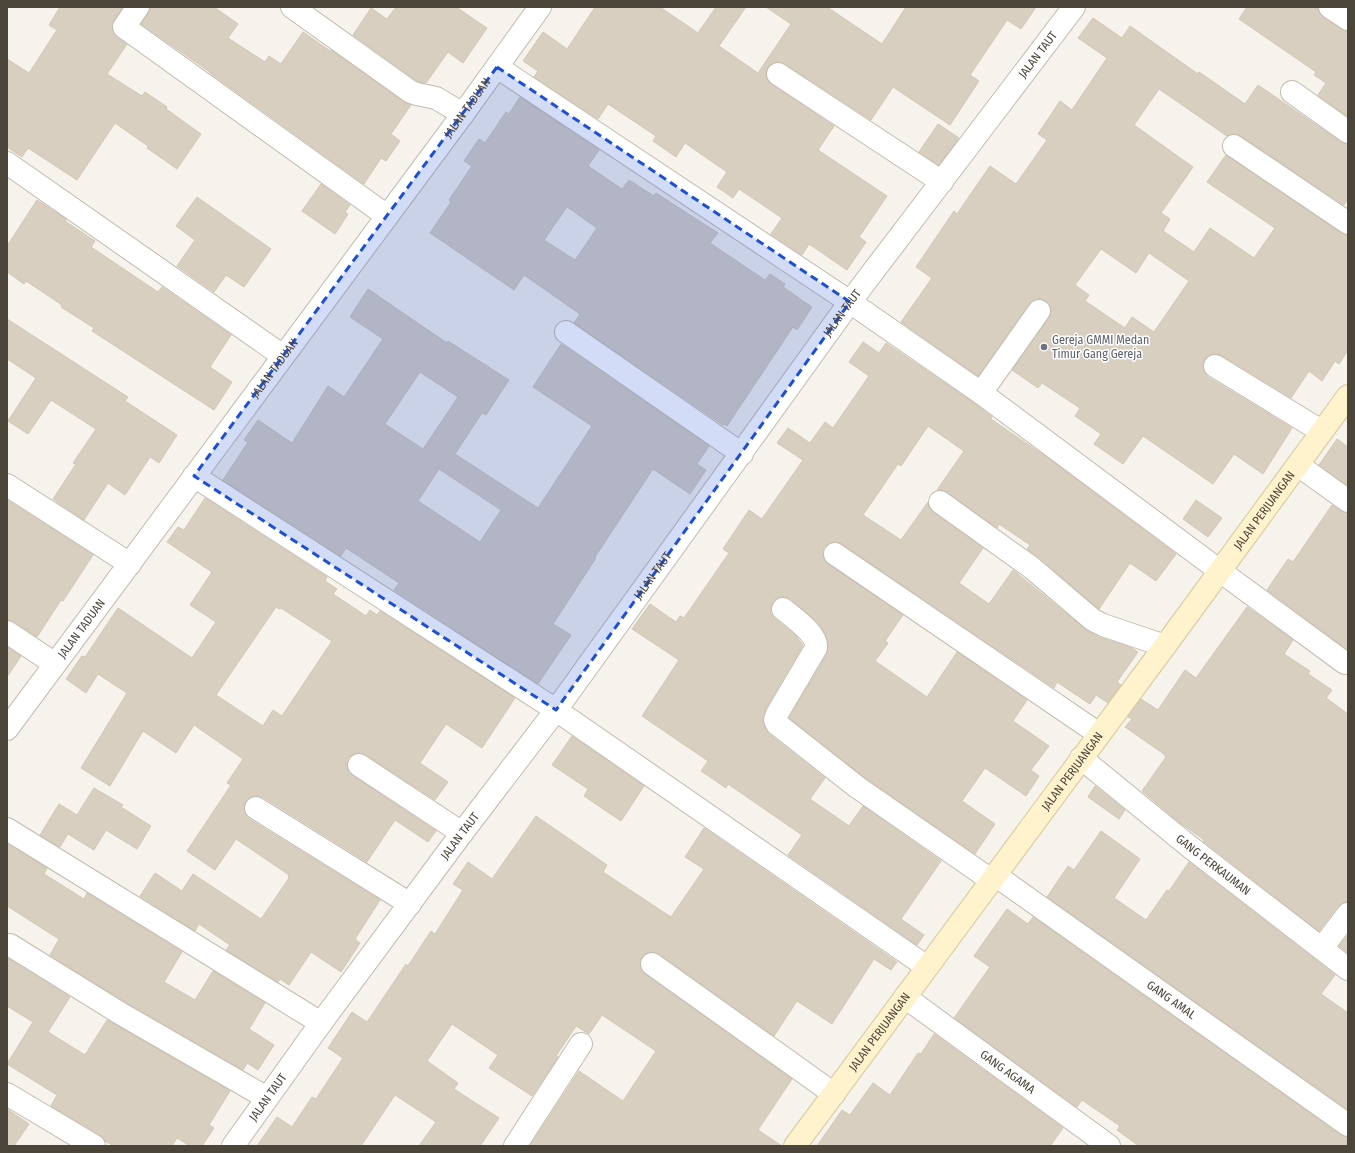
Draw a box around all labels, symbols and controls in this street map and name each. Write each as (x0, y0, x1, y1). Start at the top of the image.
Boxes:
street label: JALAN TAUT (1015, 28, 1060, 81)
street label: JALAN TADUAN (441, 75, 493, 140)
street label: JALAN TAUT (820, 286, 864, 339)
place label: Gereja GMMI Medan Timur Gang Gereja (1052, 333, 1149, 361)
street label: JALAN TADUAN (248, 336, 301, 401)
marker: Gereja GMMI Medan Timur Gang Gereja (1039, 342, 1049, 352)
street label: JALAN PERJUANGAN (1231, 468, 1298, 553)
street label: JALAN TAUT (631, 549, 675, 602)
street label: JALAN TADUAN (55, 596, 108, 661)
street label: JALAN PERJUANGAN (1039, 729, 1106, 813)
street label: JALAN TAUT (438, 810, 482, 862)
street label: GANG PERKAUMAN (1173, 831, 1253, 898)
street label: GANG AMAL (1144, 978, 1199, 1022)
street label: JALAN PERJUANGAN (846, 990, 913, 1074)
street label: GANG AGAMA (977, 1047, 1038, 1097)
street label: JALAN TAUT (246, 1070, 290, 1124)

